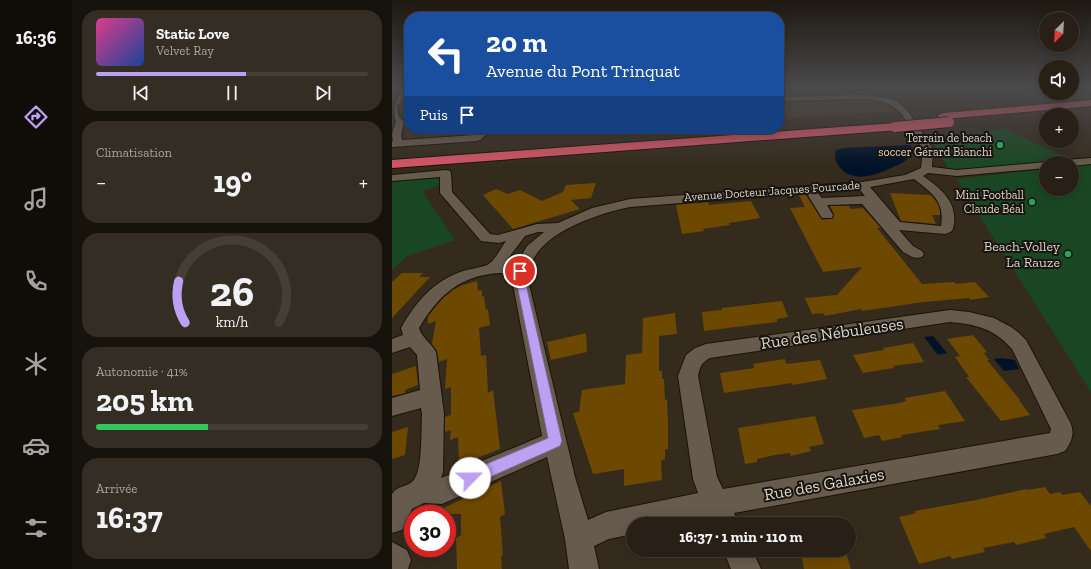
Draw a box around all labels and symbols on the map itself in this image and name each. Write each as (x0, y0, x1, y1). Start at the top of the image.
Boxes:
north arrow (1039, 12, 1079, 52)
place label: Terrain de beach soccer Gérard Bianchi (878, 131, 993, 159)
marker: Terrain de beach soccer Gérard Bianchi (995, 140, 1005, 150)
street label: Avenue Docteur Jacques Fourcade (684, 178, 861, 204)
place label: Mini Football Claude Béal (955, 188, 1024, 216)
marker: Mini Football Claude Béal (1027, 197, 1037, 207)
place label: Beach-Volley La Rauze (984, 238, 1061, 271)
marker: Beach-Volley La Rauze (1063, 249, 1073, 259)
pin (503, 254, 537, 288)
street label: Rue des Nébuleuses (759, 313, 905, 353)
position arrow (449, 457, 491, 499)
street label: Rue des Galaxies (762, 464, 886, 504)
speed limit sign: 30 (404, 505, 456, 557)

